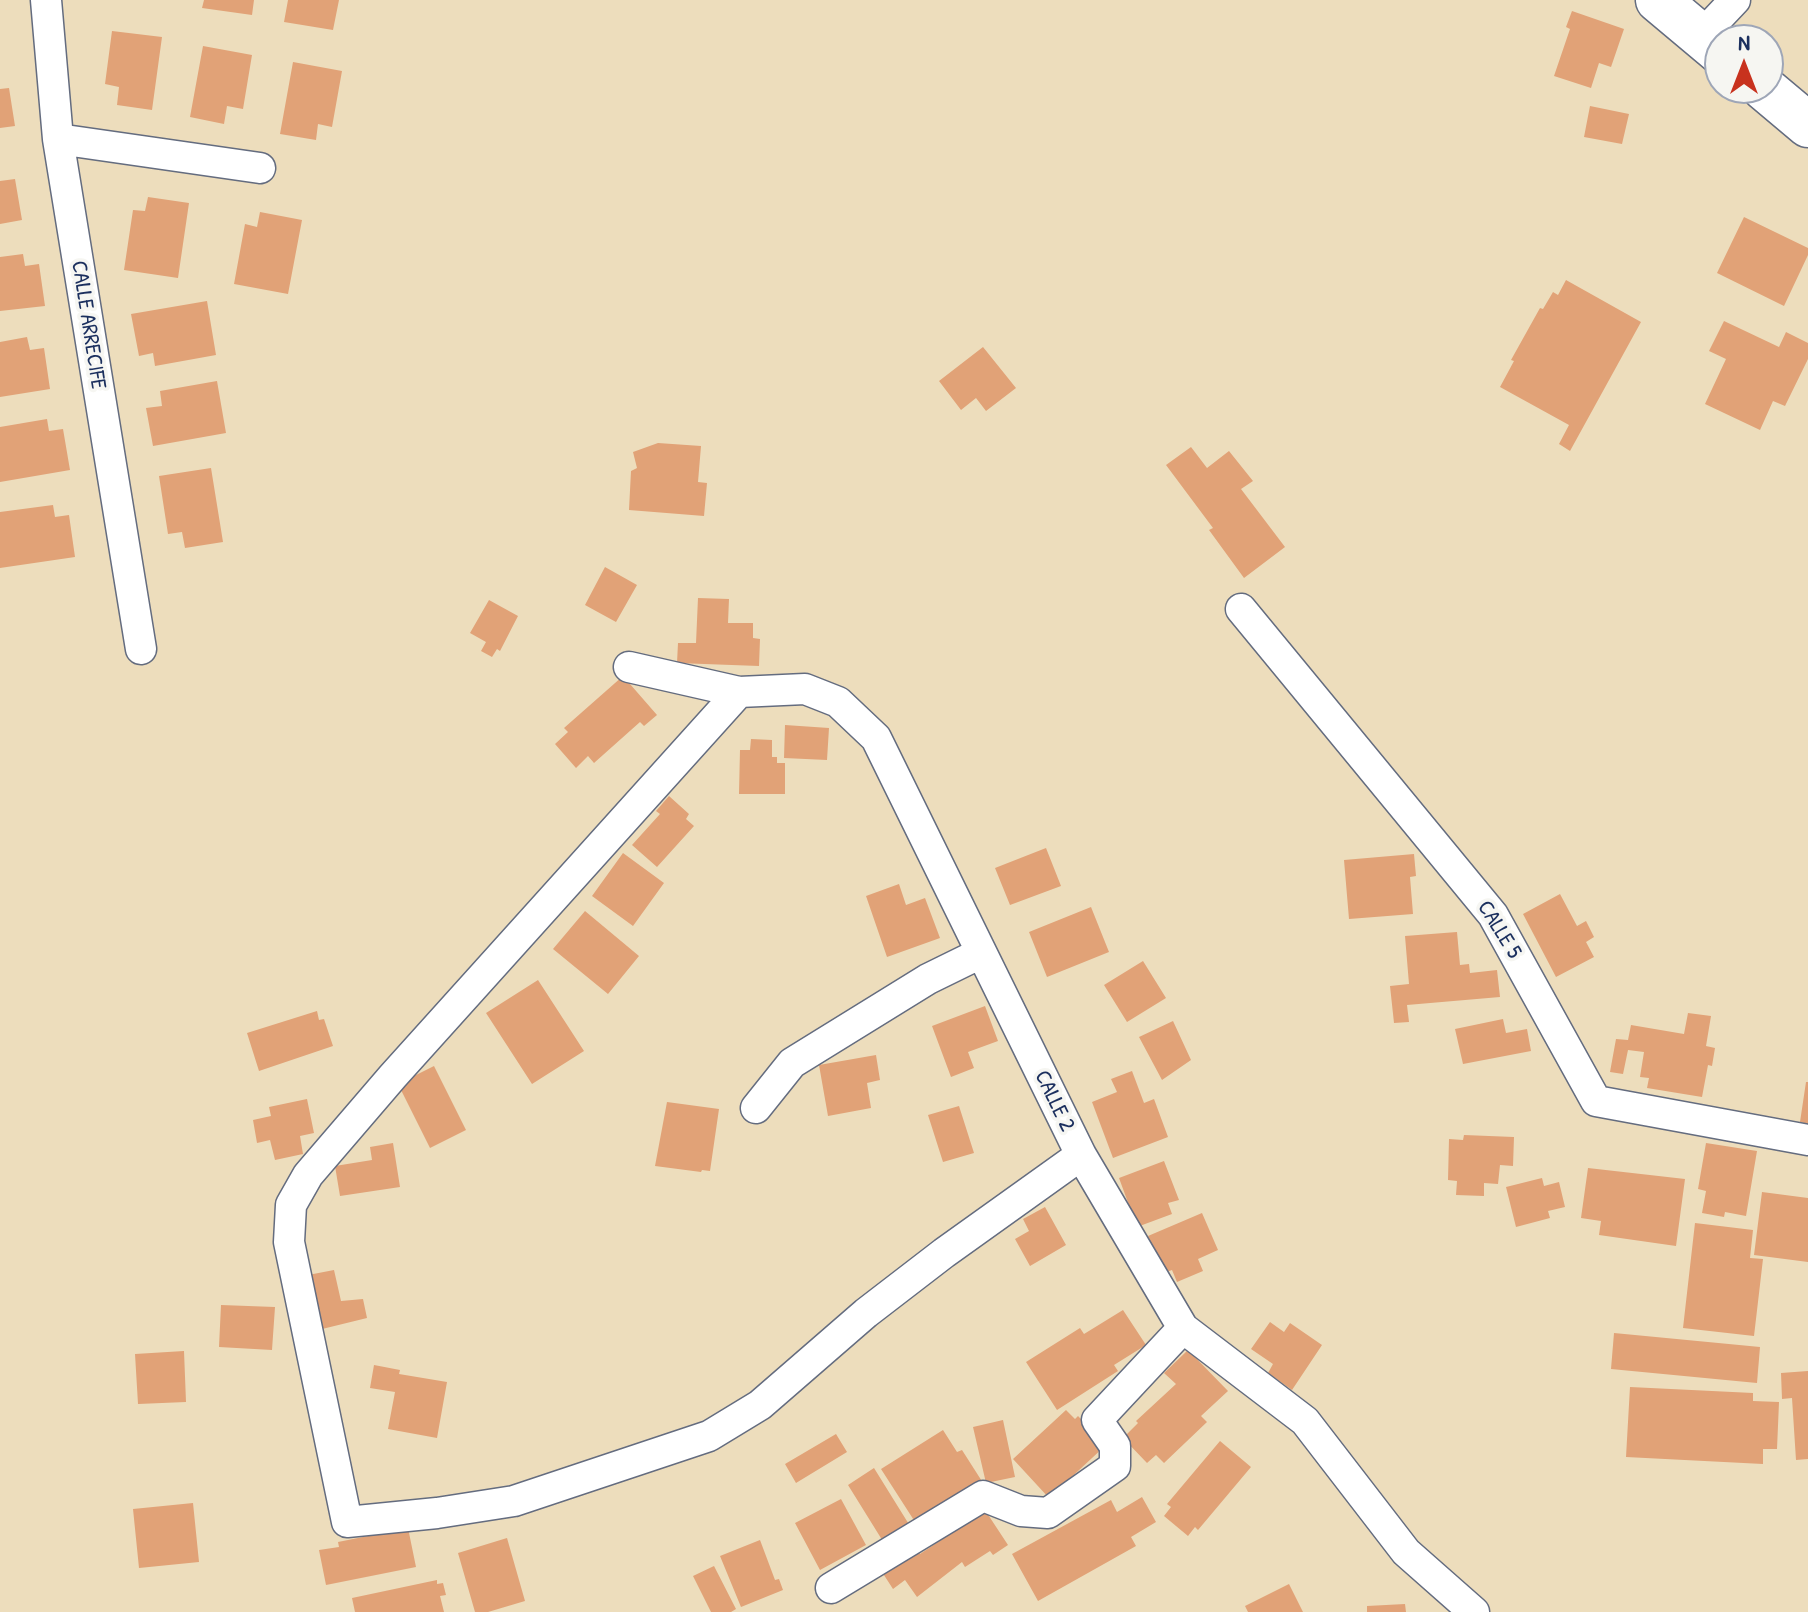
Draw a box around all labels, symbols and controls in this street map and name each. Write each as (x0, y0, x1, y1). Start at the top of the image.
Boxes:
north arrow (1704, 24, 1784, 104)
text: N (1738, 27, 1750, 57)
street label: CALLE ARRECIFE (65, 259, 111, 391)
street label: CALLE 5 (1471, 896, 1527, 964)
street label: CALLE 2 (1028, 1066, 1080, 1136)

